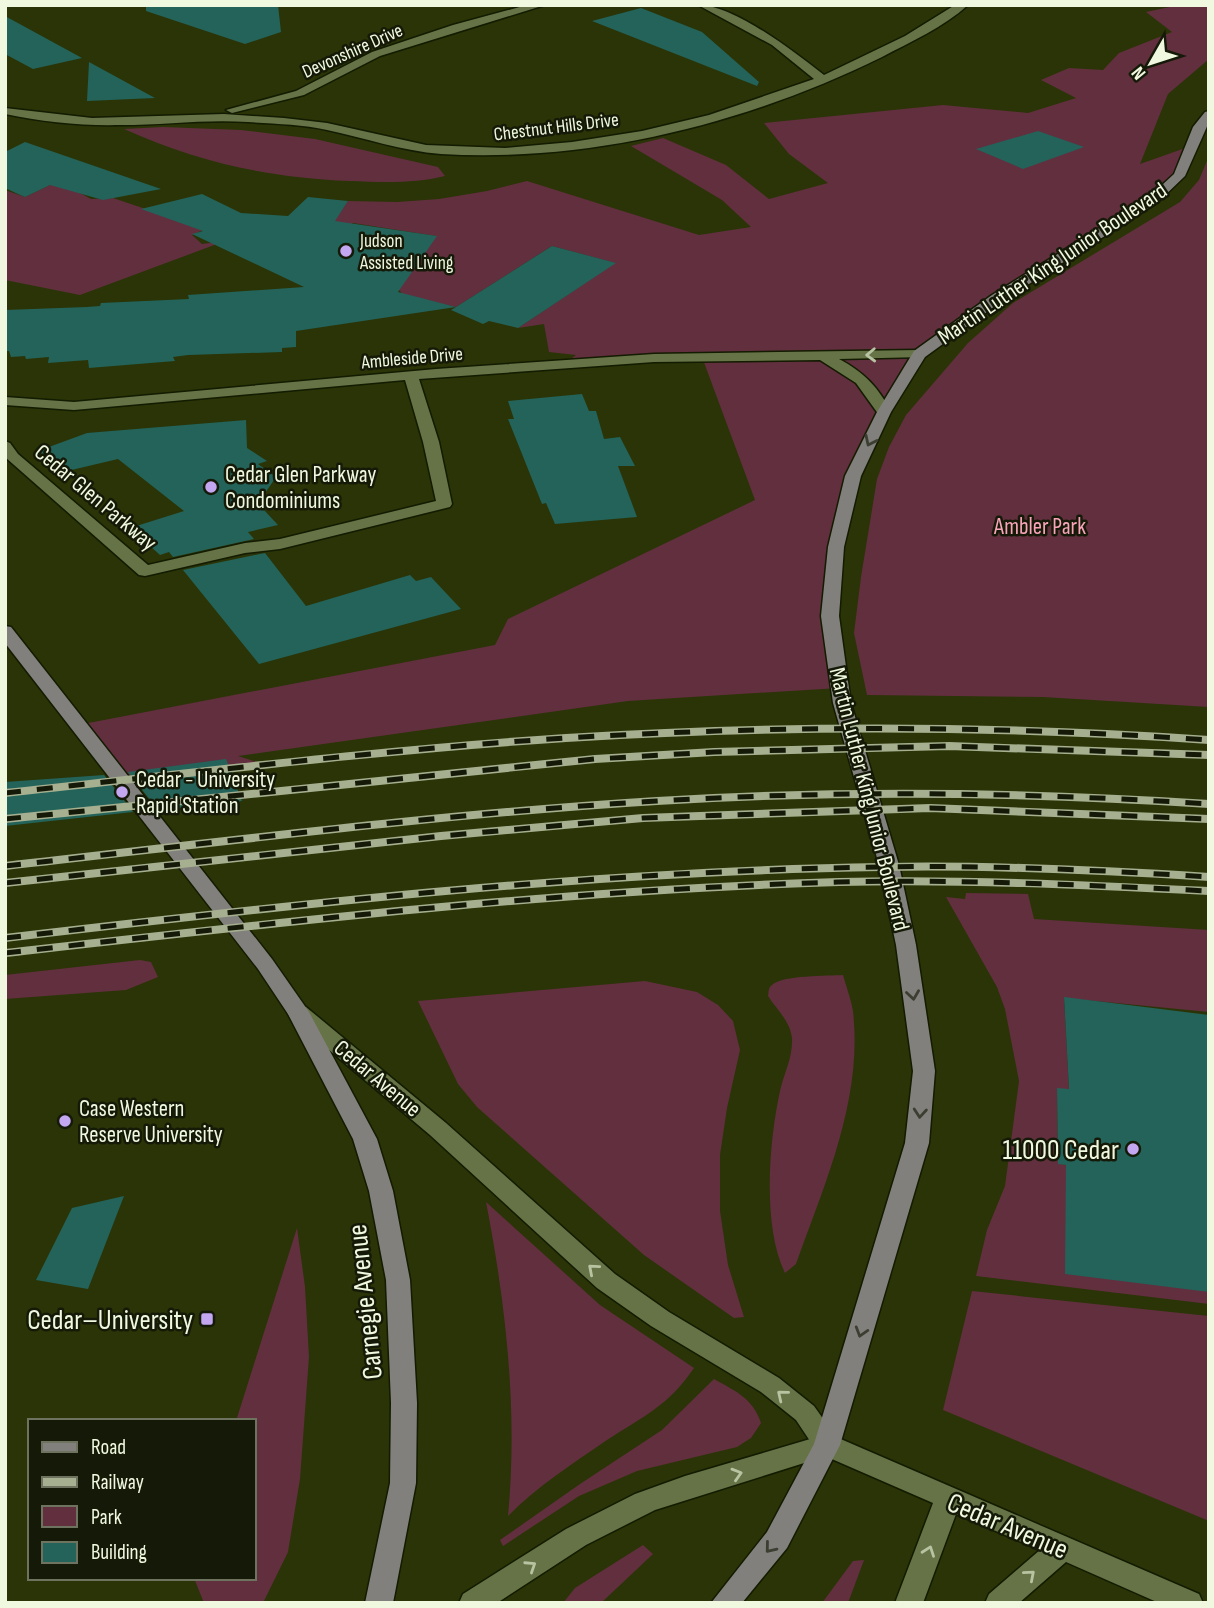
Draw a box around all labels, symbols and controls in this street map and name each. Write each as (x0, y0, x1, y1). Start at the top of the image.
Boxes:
street label: Devonshire Drive (299, 19, 406, 84)
north arrow (1116, 28, 1186, 98)
text: N (1127, 62, 1151, 84)
street label: Chestnut Hills Drive (492, 108, 620, 147)
street label: Martin Luther King Junior Boulevard (933, 177, 1172, 351)
place label: Judson Assisted Living (359, 230, 454, 275)
marker: Judson Assisted Living (338, 243, 354, 259)
street label: Ambleside Drive (359, 343, 464, 374)
one-way arrow (865, 348, 876, 363)
one-way arrow (865, 434, 879, 446)
street label: Cedar Glen Parkway (28, 438, 162, 557)
place label: Cedar Glen Parkway Condominiums (225, 461, 376, 515)
marker: Cedar Glen Parkway Condominiums (203, 479, 219, 495)
park label: Ambler Park (993, 513, 1086, 541)
street label: Martin Luther King Junior Boulevard (823, 665, 915, 934)
place label: Cedar - University Rapid Station (136, 766, 275, 820)
marker: Cedar - University Rapid Station (114, 784, 130, 800)
one-way arrow (906, 989, 921, 1001)
street label: Cedar Avenue (328, 1034, 427, 1123)
place label: Case Western Reserve University (79, 1095, 223, 1149)
one-way arrow (913, 1108, 928, 1119)
marker: Case Western Reserve University (57, 1113, 73, 1129)
place label: 11000 Cedar (1002, 1134, 1119, 1167)
marker: 11000 Cedar (1125, 1141, 1141, 1157)
street label: Carnegie Avenue (341, 1223, 390, 1381)
one-way arrow (588, 1265, 601, 1277)
place label: Cedar–University (27, 1304, 193, 1337)
marker: Cedar–University (199, 1311, 215, 1327)
one-way arrow (854, 1326, 869, 1338)
one-way arrow (778, 1390, 790, 1403)
legend (28, 1419, 256, 1580)
text: Road (91, 1435, 126, 1460)
one-way arrow (731, 1467, 743, 1482)
text: Railway (91, 1470, 144, 1495)
street label: Cedar Avenue (942, 1486, 1073, 1567)
text: Park (91, 1505, 122, 1530)
text: Building (91, 1540, 147, 1565)
one-way arrow (766, 1540, 779, 1552)
one-way arrow (921, 1546, 935, 1558)
one-way arrow (523, 1562, 536, 1575)
one-way arrow (1022, 1571, 1035, 1583)

